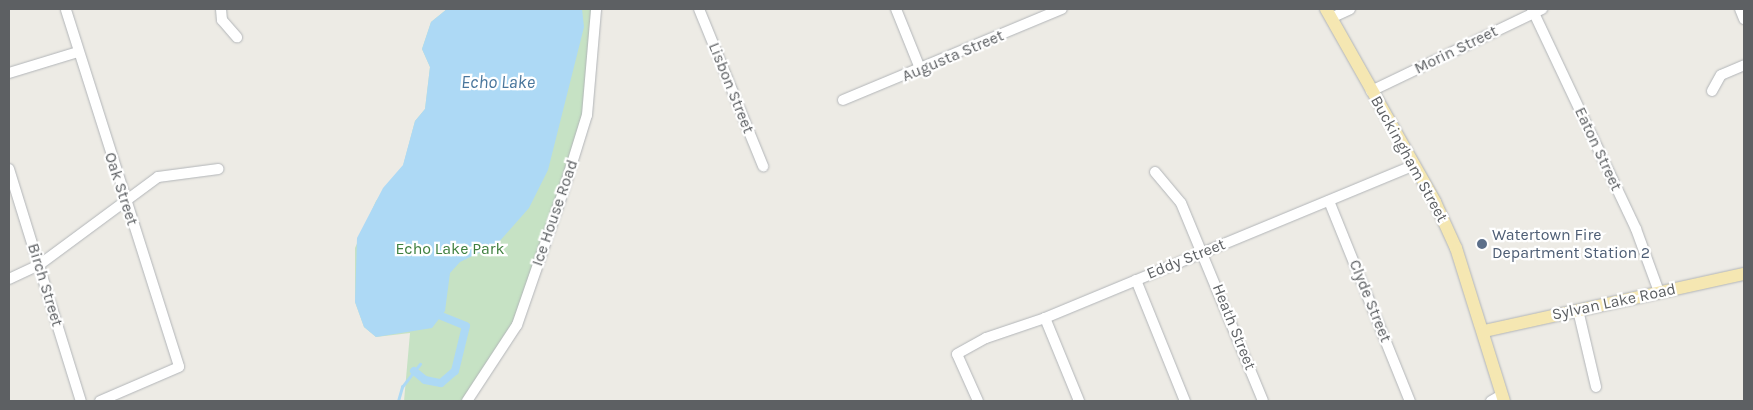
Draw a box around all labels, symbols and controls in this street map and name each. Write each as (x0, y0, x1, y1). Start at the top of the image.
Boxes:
street label: Morin Street (1411, 22, 1501, 78)
street label: Augusta Street (899, 26, 1007, 86)
street label: Lisbon Street (704, 40, 758, 136)
water label: Echo Lake (461, 71, 535, 93)
street label: Buckingham Street (1366, 92, 1452, 226)
street label: Eaton Street (1570, 104, 1626, 194)
street label: Oak Street (100, 150, 142, 228)
street label: Ice House Road (528, 157, 582, 269)
place label: Watertown Fire Department Station 2 (1492, 225, 1650, 263)
street label: Eddy Street (1144, 235, 1228, 283)
marker: Watertown Fire Department Station 2 (1476, 238, 1488, 250)
park label: Echo Lake Park (395, 239, 505, 259)
street label: Birch Street (23, 241, 67, 329)
street label: Clyde Street (1345, 257, 1395, 345)
street label: Sylvan Lake Road (1550, 280, 1678, 324)
street label: Heath Street (1208, 281, 1260, 373)

